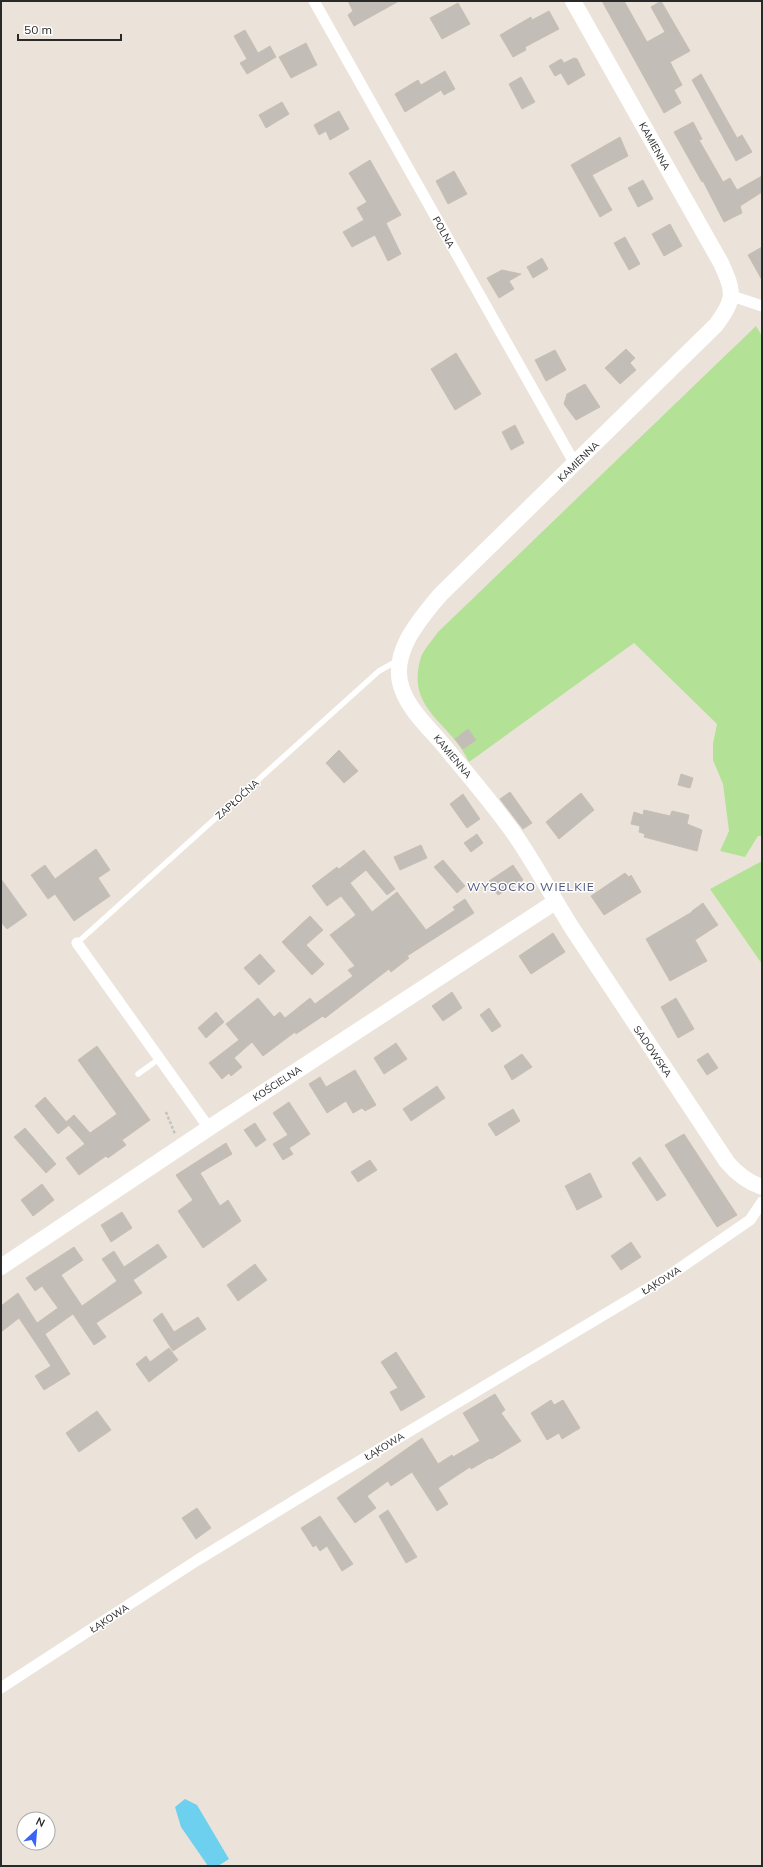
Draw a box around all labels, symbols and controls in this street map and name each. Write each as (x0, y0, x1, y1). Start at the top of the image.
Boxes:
scale bar (18, 16, 121, 42)
text: 50 m (24, 22, 52, 37)
street label: KAMIENNA (636, 120, 673, 173)
street label: POLNA (430, 214, 458, 251)
street label: KAMIENNA (555, 438, 602, 484)
street label: KAMIENNA (431, 732, 475, 781)
street label: ZAPŁOĆNA (213, 776, 262, 822)
district label: WYSOCKO WIELKIE (467, 879, 595, 894)
street label: SADOWSKA (631, 1023, 675, 1080)
street label: KOŚCIELNA (250, 1062, 305, 1104)
street label: ŁĄKOWA (638, 1263, 684, 1298)
street label: ŁĄKOWA (361, 1429, 407, 1464)
street label: ŁĄKOWA (86, 1601, 132, 1636)
north arrow (16, 1811, 56, 1851)
text: N (34, 1814, 47, 1830)

